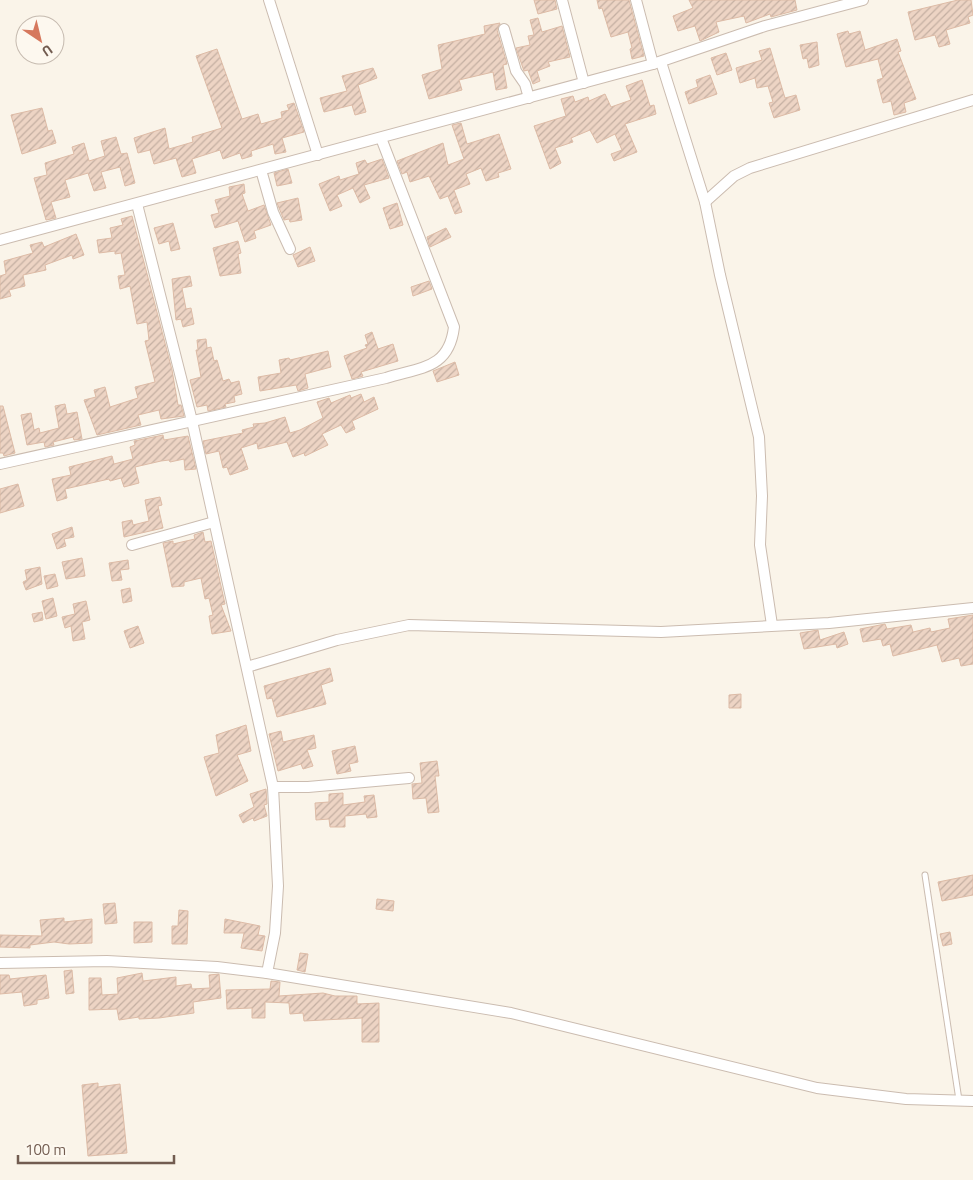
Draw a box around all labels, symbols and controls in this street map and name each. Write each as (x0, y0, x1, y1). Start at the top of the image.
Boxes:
north arrow (15, 15, 65, 65)
text: U (38, 40, 58, 62)
scale bar (18, 1132, 174, 1164)
text: 100 m (25, 1138, 66, 1161)

